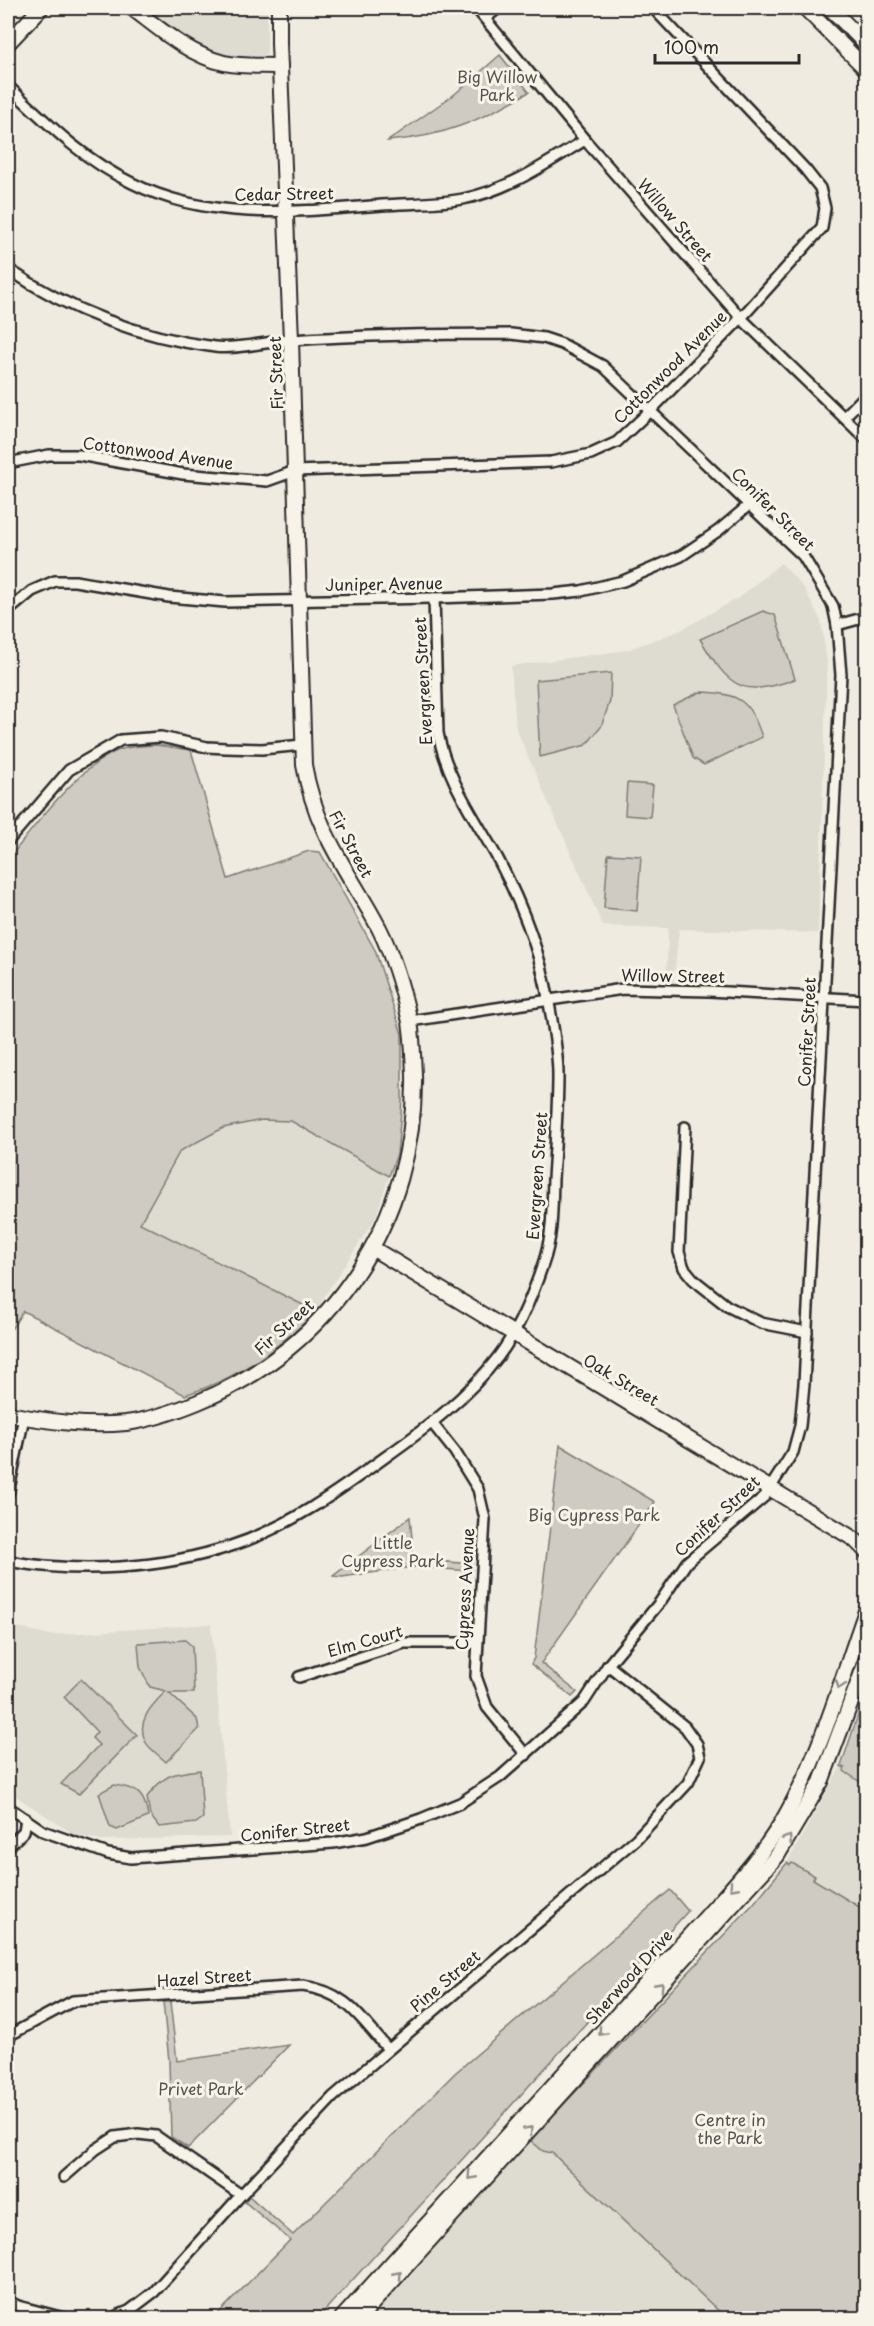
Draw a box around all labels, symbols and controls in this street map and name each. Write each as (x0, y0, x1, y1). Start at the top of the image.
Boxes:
scale bar (655, 27, 799, 65)
text: 100 m (664, 33, 719, 60)
park label: Big Willow Park (457, 64, 538, 106)
street label: Willow Street (633, 172, 719, 267)
street label: Cedar Street (234, 180, 334, 206)
street label: Cottonwood Avenue (607, 304, 732, 428)
street label: Fir Street (262, 335, 288, 410)
street label: Cottonwood Avenue (81, 430, 235, 474)
street label: Conifer Street (726, 461, 821, 556)
street label: Juniper Avenue (325, 570, 443, 596)
street label: Evergreen Street (407, 616, 437, 746)
street label: Fir Street (324, 805, 380, 882)
street label: Willow Street (621, 962, 726, 988)
street label: Conifer Street (791, 976, 821, 1087)
street label: Evergreen Street (520, 1111, 552, 1241)
street label: Fir Street (248, 1292, 319, 1360)
street label: Oak Street (579, 1347, 664, 1411)
street label: Conifer Street (668, 1469, 765, 1561)
park label: Big Cypress Park (528, 1502, 660, 1526)
street label: Cypress Avenue (449, 1527, 479, 1651)
park label: Little Cypress Park (341, 1530, 445, 1572)
street label: Elm Court (324, 1618, 406, 1662)
one-way arrow (834, 1680, 847, 1690)
street label: Conifer Street (239, 1811, 351, 1847)
one-way arrow (781, 1835, 792, 1846)
one-way arrow (729, 1880, 740, 1891)
street label: Sherwood Drive (579, 1924, 678, 2029)
street label: Pine Street (404, 1944, 485, 2017)
street label: Hazel Street (156, 1962, 253, 1992)
one-way arrow (653, 1982, 664, 1992)
one-way arrow (598, 2025, 609, 2036)
park label: Privet Park (158, 2076, 244, 2100)
park label: Centre in the Park (694, 2107, 766, 2149)
one-way arrow (522, 2126, 533, 2137)
one-way arrow (467, 2170, 478, 2180)
one-way arrow (391, 2271, 402, 2282)

